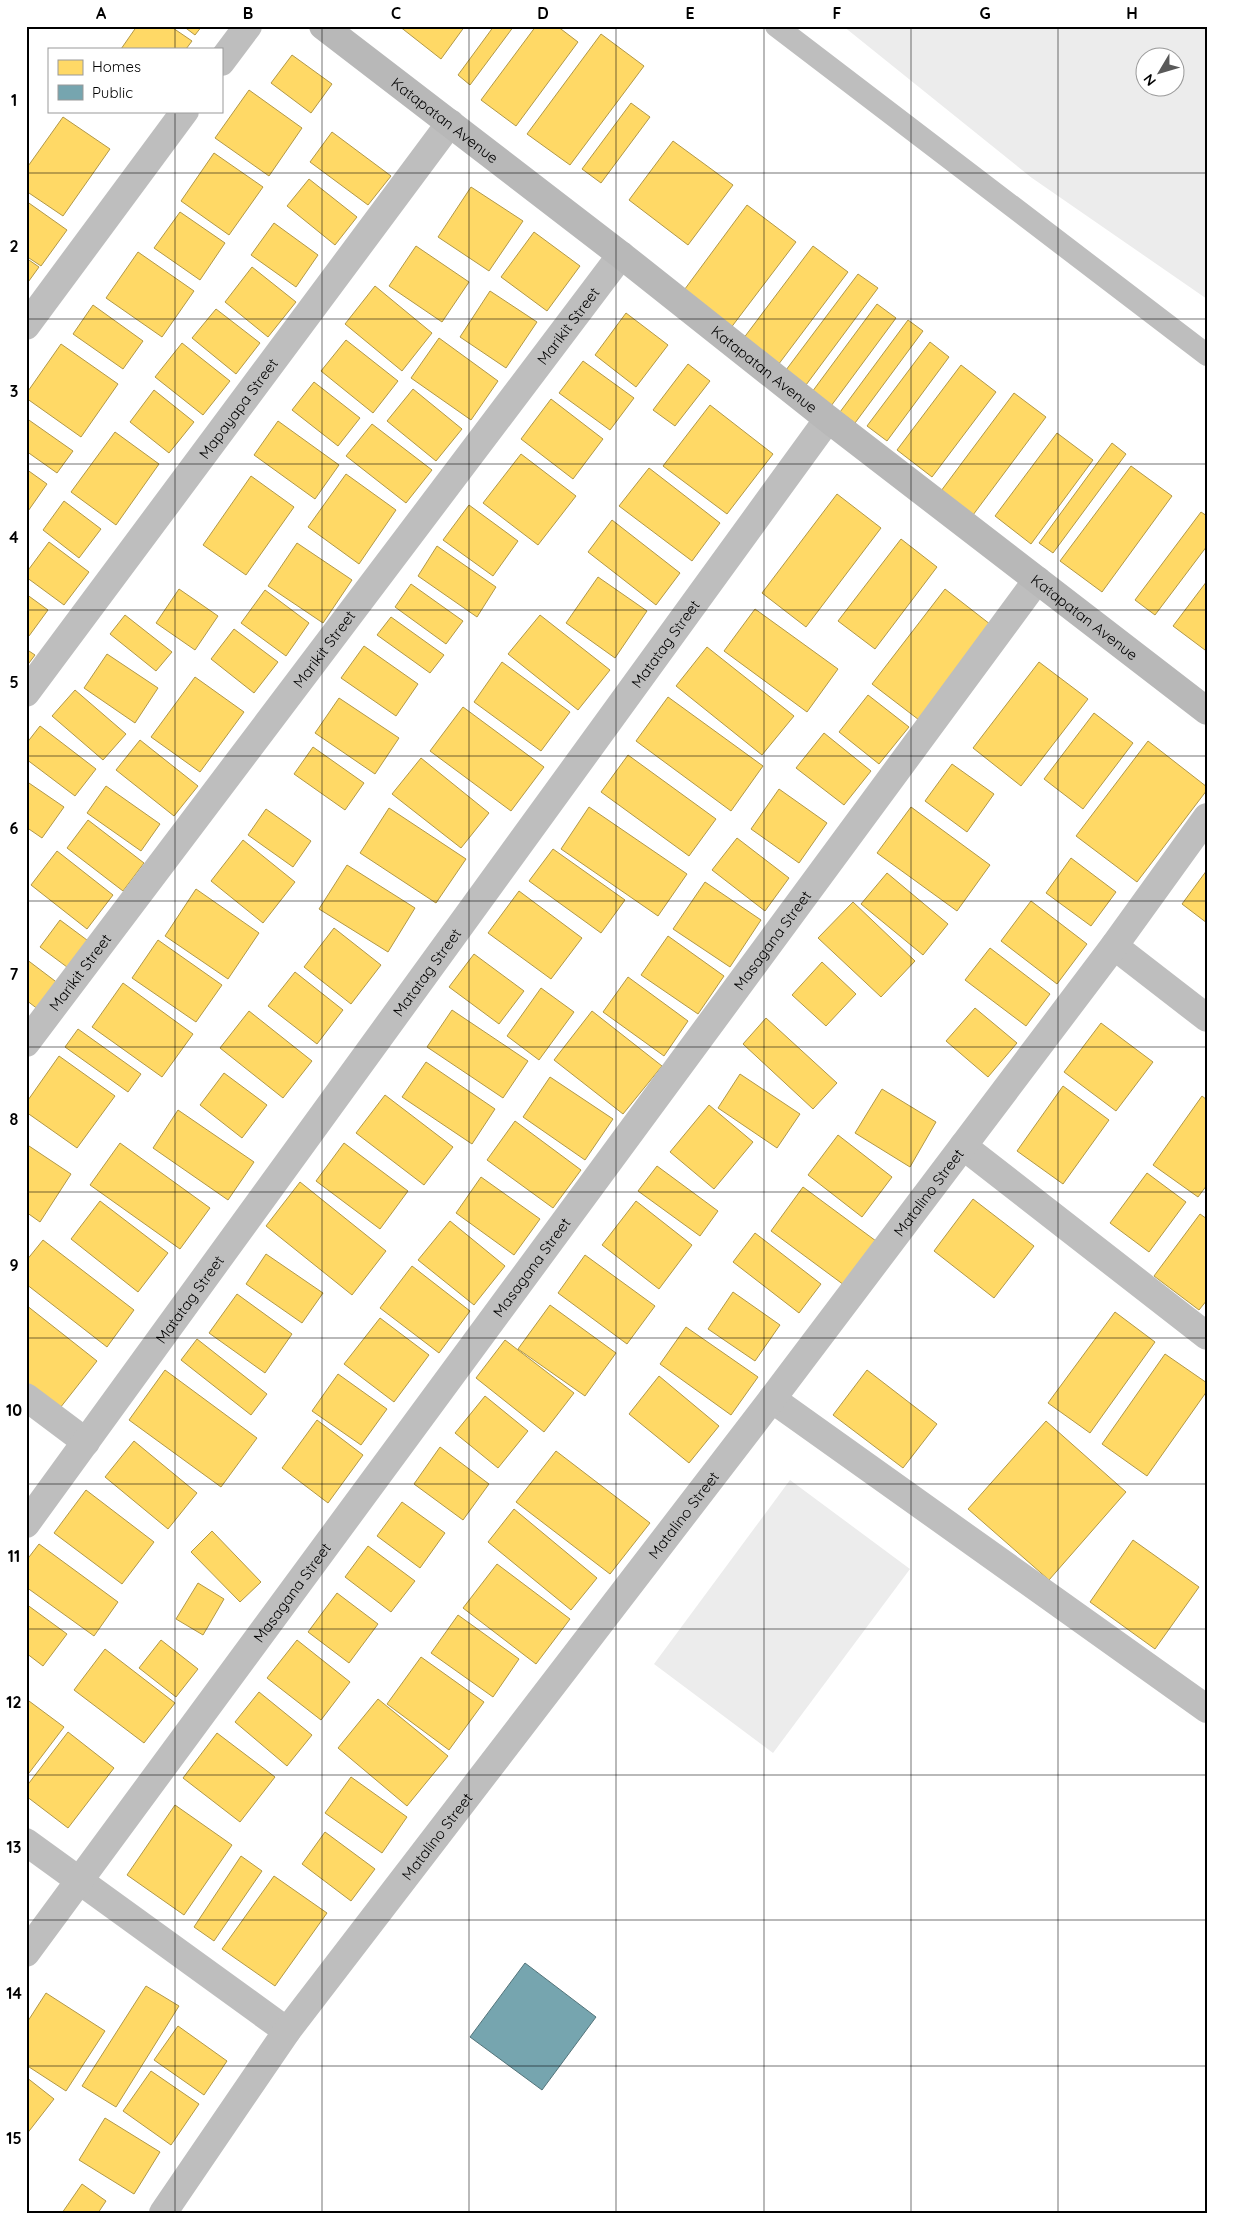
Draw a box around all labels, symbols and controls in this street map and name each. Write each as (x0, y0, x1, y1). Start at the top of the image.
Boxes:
text: A (96, 3, 107, 23)
text: B (243, 3, 253, 23)
text: C (391, 3, 401, 23)
text: D (537, 3, 549, 23)
text: E (685, 3, 695, 23)
text: F (833, 3, 842, 23)
text: G (979, 3, 991, 23)
text: H (1126, 3, 1138, 23)
legend (48, 48, 222, 112)
north arrow (1136, 48, 1186, 98)
text: Homes (92, 57, 141, 76)
text: N (1139, 70, 1160, 90)
street label: Katapatan Avenue (388, 73, 502, 167)
text: Public (92, 83, 133, 102)
text: 1 (11, 90, 17, 110)
text: 2 (9, 236, 19, 256)
street label: Marikit Street (532, 283, 603, 368)
street label: Katapatan Avenue (708, 321, 821, 417)
street label: Mapayapa Street (194, 354, 282, 462)
text: 3 (10, 381, 18, 401)
text: 4 (9, 527, 19, 547)
street label: Katapatan Avenue (1027, 570, 1142, 664)
street label: Matatag Street (627, 596, 703, 691)
street label: Marikit Street (288, 606, 359, 691)
text: 5 (9, 672, 19, 692)
text: 6 (10, 818, 19, 838)
street label: Masagana Street (729, 886, 815, 994)
street label: Matatag Street (388, 924, 465, 1020)
street label: Marikit Street (44, 930, 115, 1014)
text: 7 (10, 964, 19, 984)
text: 8 (10, 1109, 19, 1129)
street label: Matalino Street (889, 1144, 967, 1240)
street label: Masagana Street (488, 1213, 574, 1320)
street label: Matatag Street (151, 1251, 228, 1347)
text: 9 (9, 1255, 19, 1275)
text: 10 (6, 1400, 22, 1420)
street label: Matalino Street (644, 1467, 723, 1562)
street label: Masagana Street (249, 1539, 335, 1646)
text: 11 (8, 1546, 20, 1566)
text: 12 (6, 1692, 22, 1712)
street label: Matalino Street (397, 1788, 476, 1884)
text: 13 (7, 1837, 21, 1857)
text: 14 (6, 1983, 22, 2003)
text: 15 (6, 2128, 22, 2148)

